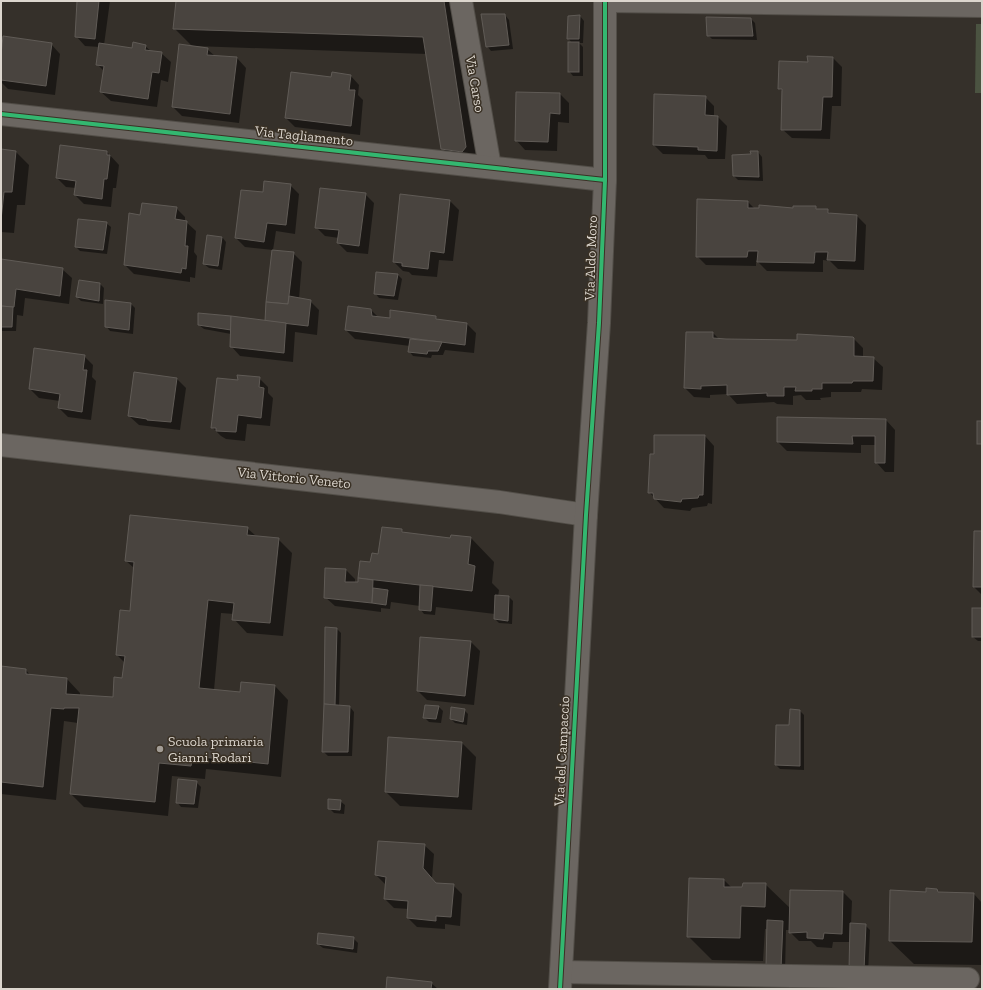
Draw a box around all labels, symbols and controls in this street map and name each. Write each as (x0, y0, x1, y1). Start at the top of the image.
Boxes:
street label: Via Carso (461, 53, 488, 114)
street label: Via Tagliamento (253, 122, 354, 150)
street label: Via Aldo Moro (581, 215, 601, 302)
street label: Via Vittorio Veneto (235, 463, 352, 492)
street label: Via del Campaccio (551, 696, 573, 807)
place label: Scuola primaria Gianni Rodari (168, 733, 264, 766)
marker: Scuola primaria Gianni Rodari (155, 744, 165, 754)

